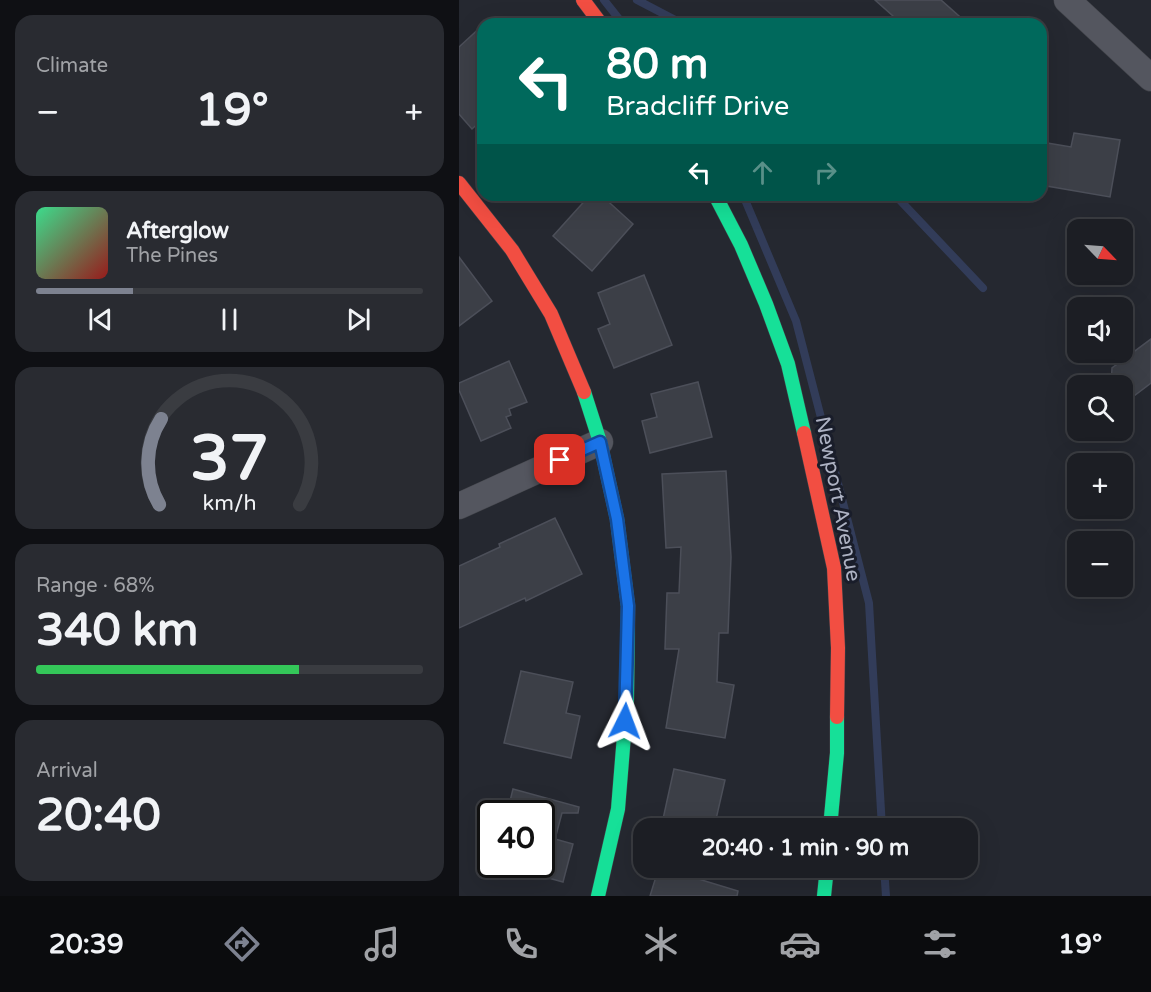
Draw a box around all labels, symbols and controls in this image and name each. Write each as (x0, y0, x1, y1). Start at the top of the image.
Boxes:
text: 80 m (606, 39, 708, 90)
icon: left (507, 42, 585, 120)
text: Climate (36, 54, 108, 78)
text: 19° (195, 84, 269, 138)
text: Bradcliff Drive (606, 90, 789, 123)
text: − (36, 93, 60, 132)
text: + (404, 93, 423, 132)
icon: left (683, 156, 716, 189)
icon: ahead (746, 156, 779, 189)
icon: right (809, 156, 842, 189)
text: Afterglow (126, 218, 229, 244)
north arrow (1067, 219, 1133, 285)
map controls (1067, 219, 1133, 597)
text: The Pines (126, 244, 218, 268)
button: sound (1067, 297, 1133, 363)
icon: previous (84, 303, 117, 336)
icon: pause (213, 303, 246, 336)
icon: next (342, 303, 375, 336)
button: search (1067, 375, 1133, 441)
street label: Newport Avenue (810, 414, 866, 584)
text: 37 (190, 422, 269, 497)
pin (534, 434, 585, 485)
icon: arrive (543, 443, 576, 476)
button: + (1067, 453, 1133, 519)
text: km/h (203, 490, 256, 516)
button: − (1067, 531, 1133, 597)
text: Range · 68% (36, 574, 155, 598)
text: 340 km (36, 604, 198, 658)
position arrow (593, 689, 657, 753)
text: Arrival (36, 759, 98, 783)
text: 20:40 (36, 789, 161, 843)
speed limit sign: 40 (477, 800, 555, 878)
text: 20:40 · 1 min · 90 m (702, 835, 909, 861)
icon: directions (221, 923, 263, 965)
icon: music (361, 923, 403, 965)
icon: phone (500, 923, 542, 965)
icon: climate (640, 923, 682, 965)
icon: car (779, 923, 821, 965)
icon: filters (919, 923, 961, 965)
text: 20:39 (49, 928, 124, 961)
text: 19° (1058, 928, 1102, 961)

